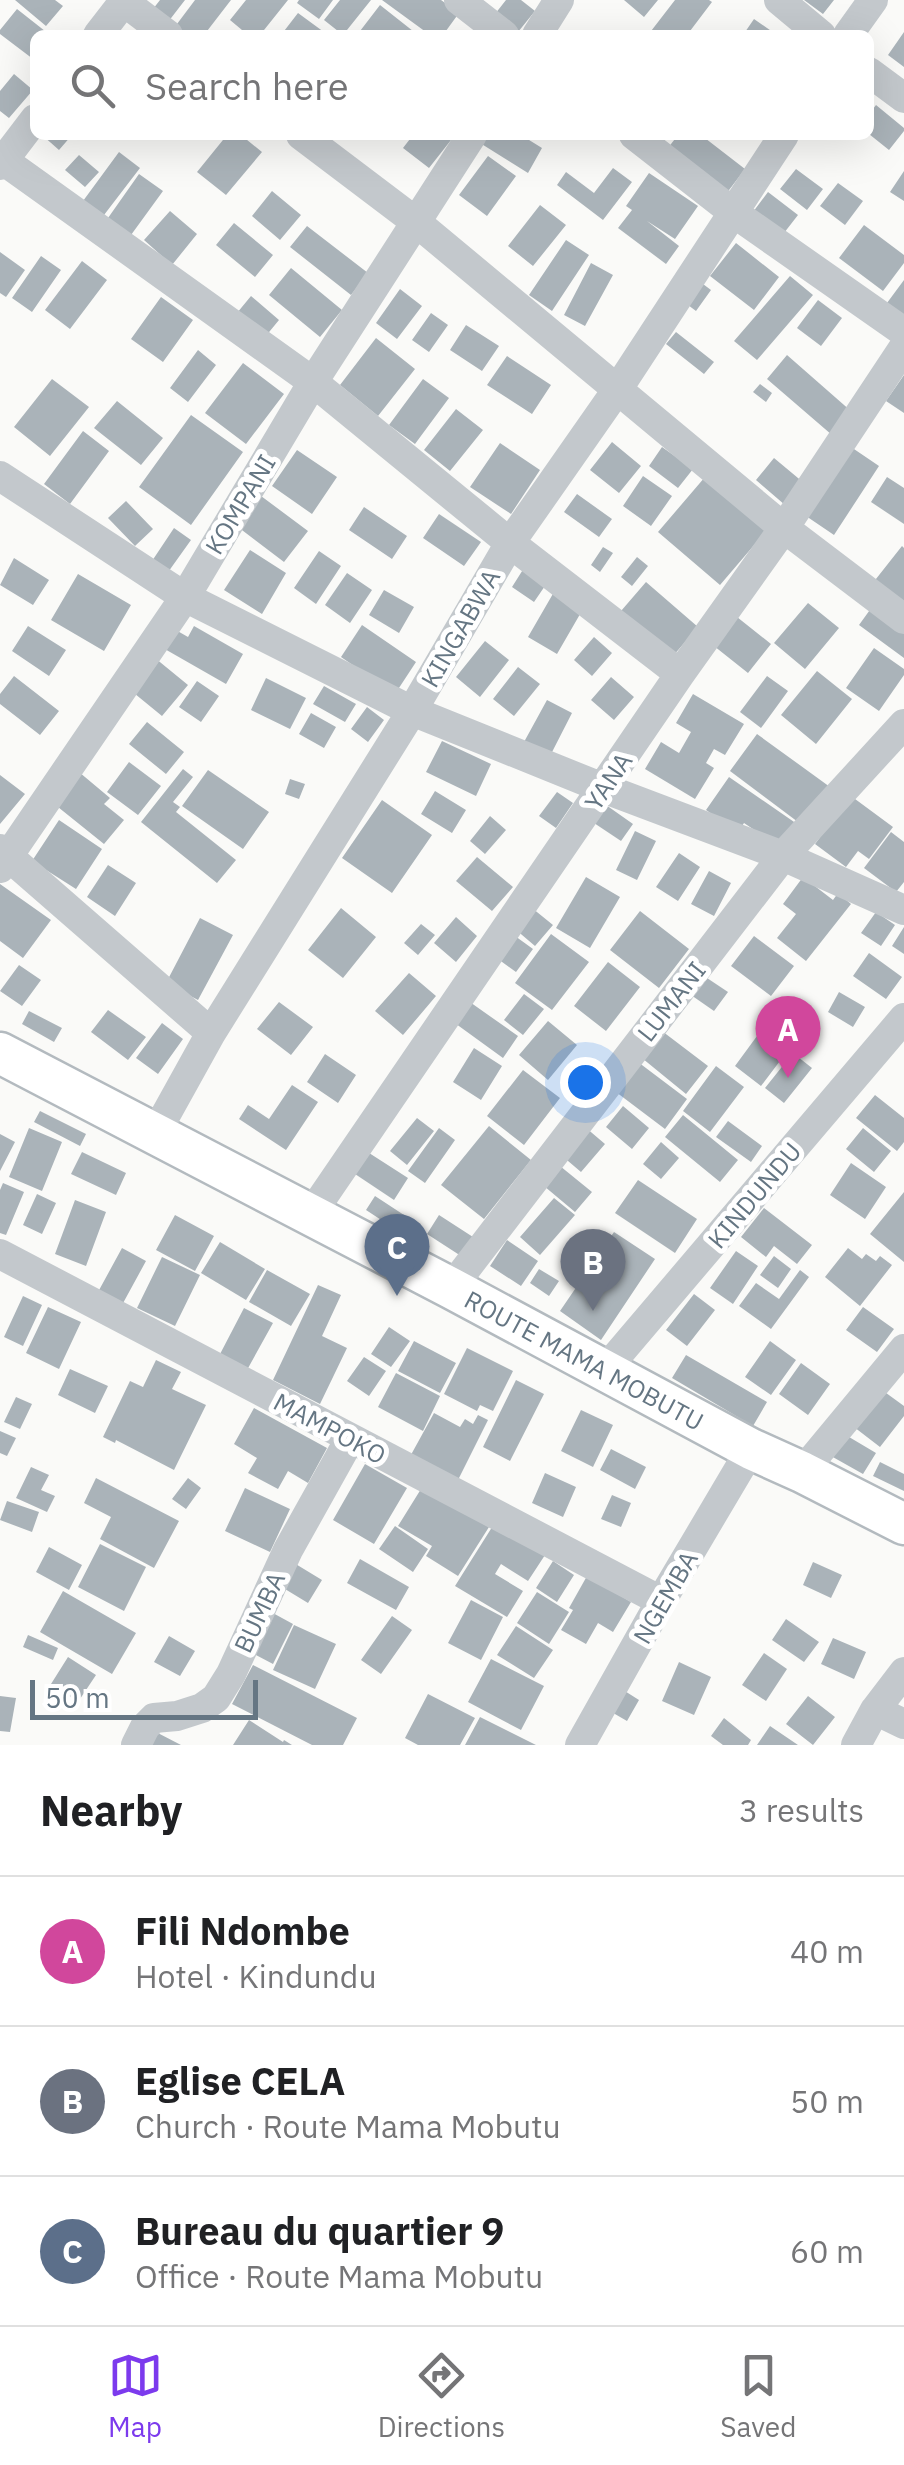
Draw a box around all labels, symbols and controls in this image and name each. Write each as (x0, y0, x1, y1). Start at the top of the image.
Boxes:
search box (30, 30, 874, 140)
icon: search (65, 58, 120, 113)
text: Search here (145, 61, 349, 110)
street label: KOMPANI (197, 448, 283, 560)
street label: KINGABWA (413, 563, 507, 693)
street label: YANA (577, 746, 639, 816)
street label: LUMANI (629, 954, 713, 1048)
pin: A (756, 996, 820, 1078)
your location (560, 1057, 611, 1108)
street label: KINDUNDU (700, 1135, 808, 1255)
pin: C (364, 1214, 430, 1296)
pin: B (560, 1228, 626, 1311)
street label: ROUTE MAMA MOBUTU (459, 1282, 710, 1437)
street label: MAMPOKO (268, 1385, 392, 1471)
street label: NGEMBA (625, 1545, 705, 1649)
street label: BUMBA (226, 1566, 292, 1658)
scale bar (30, 1675, 258, 1720)
text: 50 m (45, 1679, 110, 1716)
text: Nearby (40, 1783, 182, 1838)
text: 3 results (739, 1789, 864, 1831)
text: Fili Ndombe (135, 1906, 350, 1955)
text: A (62, 1930, 83, 1972)
text: 40 m (790, 1930, 864, 1972)
text: Hotel · Kindundu (135, 1955, 377, 1997)
text: Eglise CELA (135, 2056, 345, 2105)
text: B (62, 2080, 83, 2122)
text: 50 m (790, 2080, 864, 2122)
text: Church · Route Mama Mobutu (135, 2105, 561, 2147)
text: Bureau du quartier 9 (135, 2206, 504, 2255)
text: C (62, 2230, 83, 2272)
text: 60 m (790, 2230, 864, 2272)
text: Office · Route Mama Mobutu (135, 2255, 543, 2297)
tab: Map (108, 2348, 163, 2445)
tab: Directions (378, 2348, 505, 2445)
tab: Saved (720, 2348, 796, 2445)

